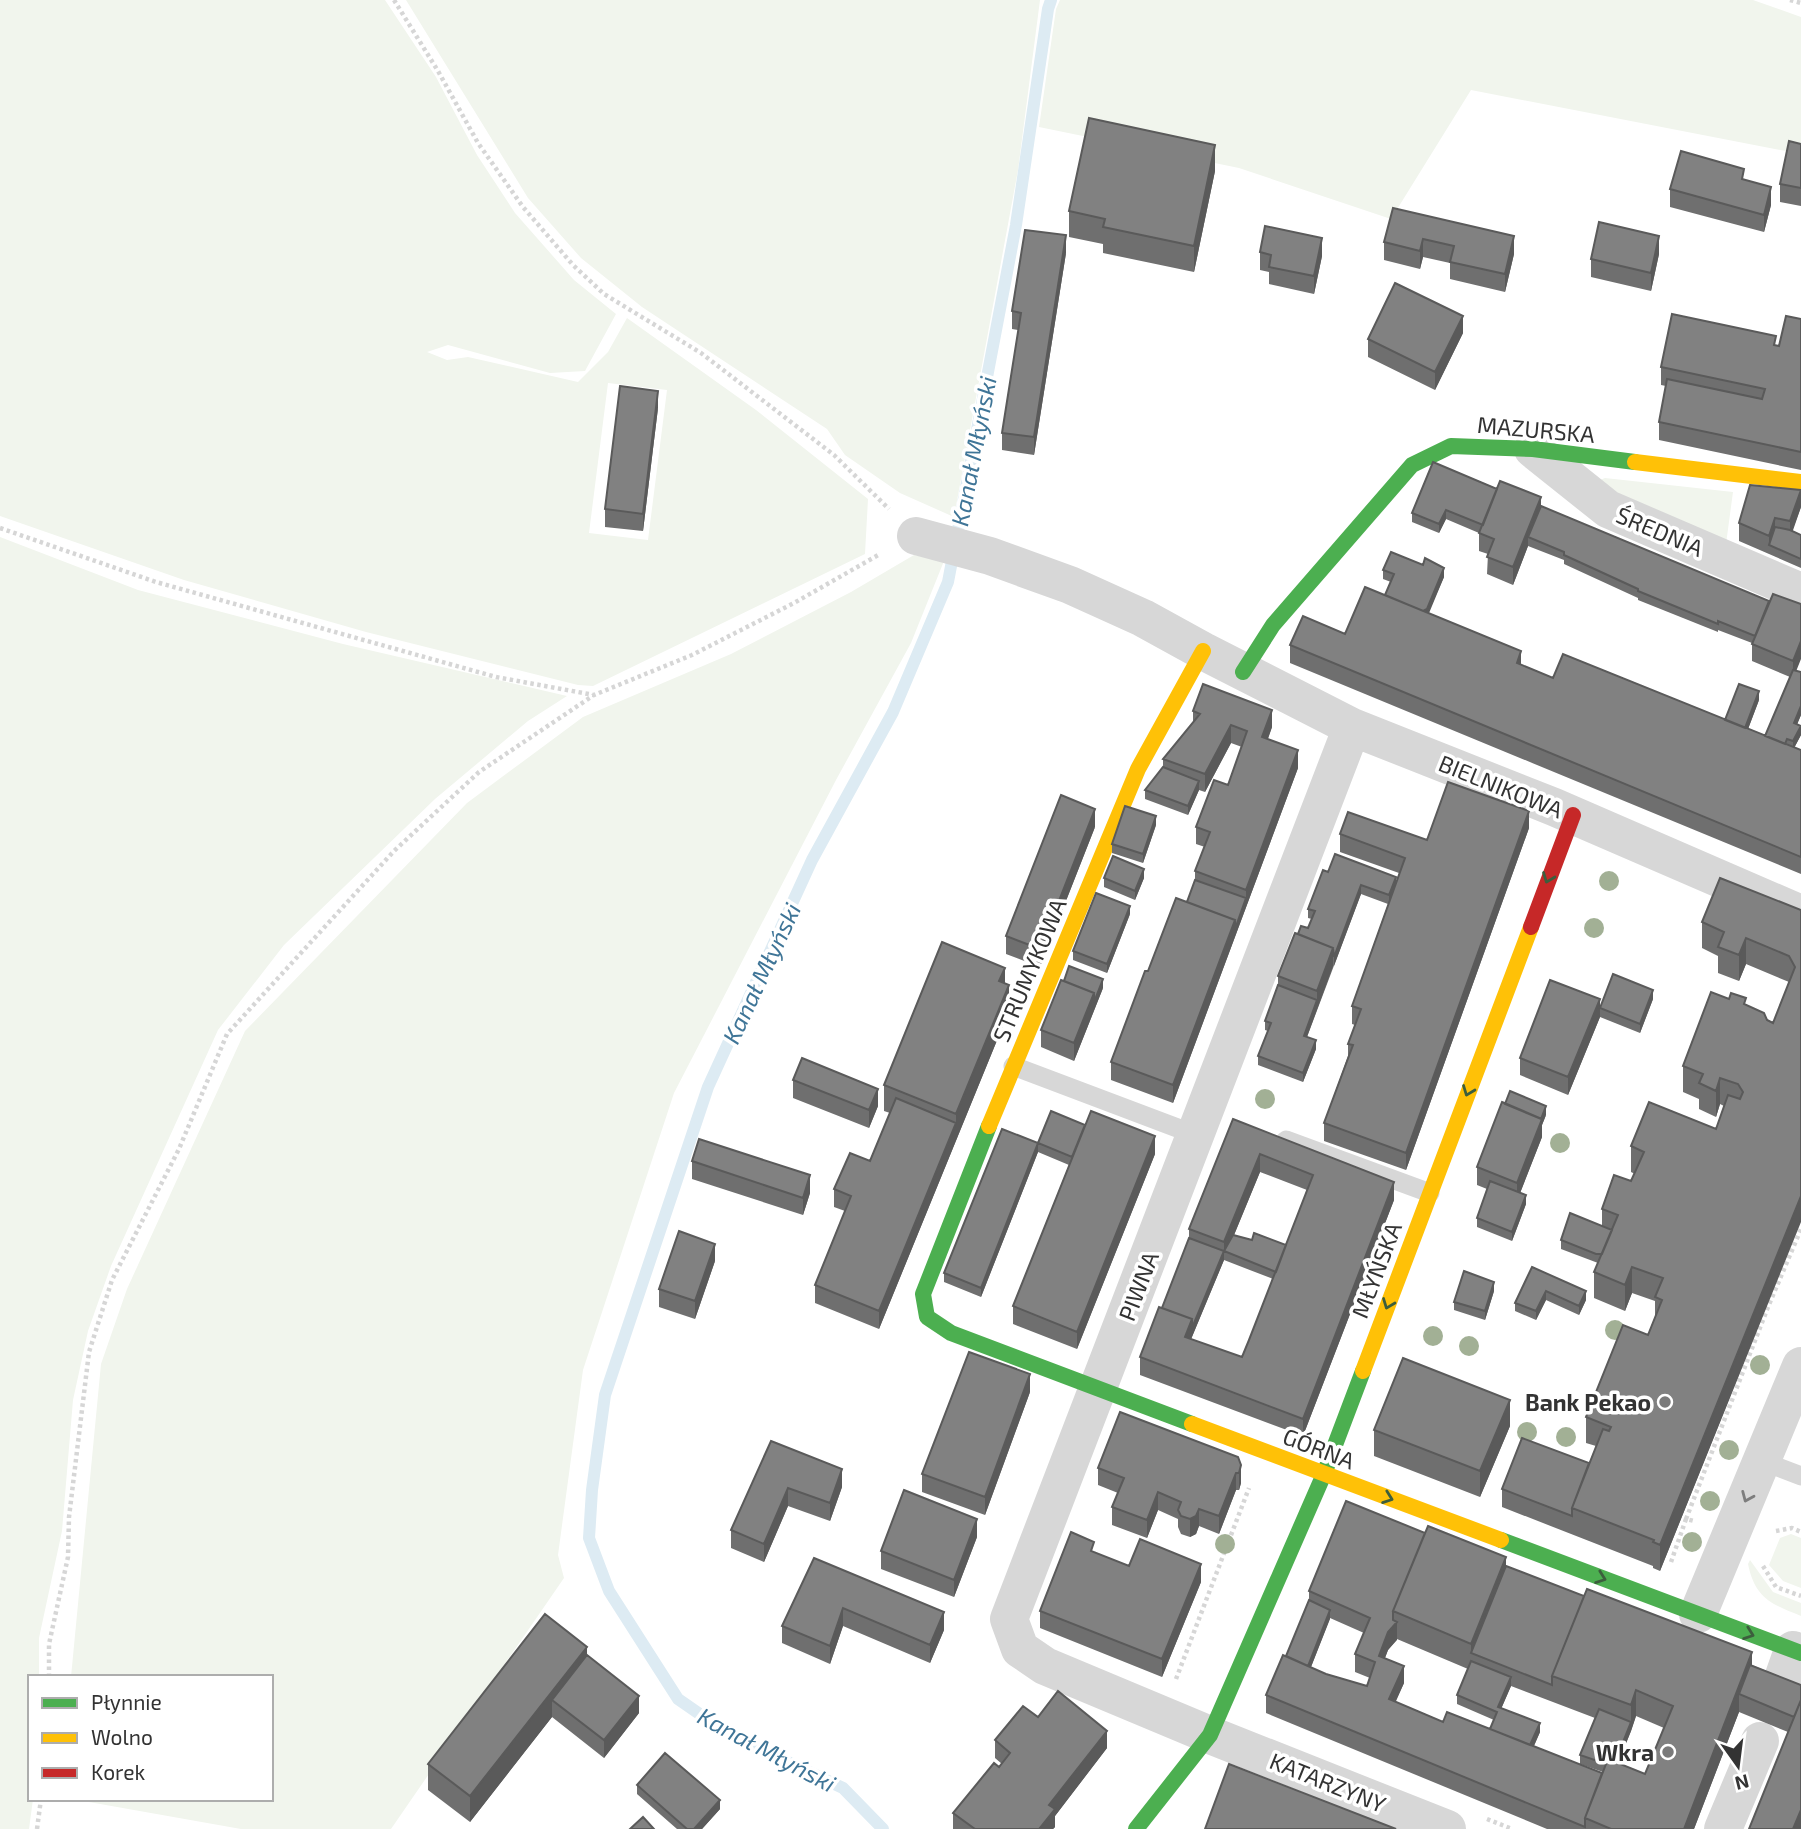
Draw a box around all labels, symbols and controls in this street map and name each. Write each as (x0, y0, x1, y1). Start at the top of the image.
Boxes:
water label: Kanał Młyński (944, 374, 1002, 528)
street label: MAZURSKA (1476, 410, 1597, 448)
street label: ŚREDNIA (1612, 500, 1708, 562)
street label: BIELNIKOWA (1435, 748, 1568, 824)
one-way arrow (1543, 872, 1557, 884)
street label: STRUMYKOWA (986, 893, 1072, 1046)
water label: Kanał Młyński (716, 898, 806, 1048)
one-way arrow (1462, 1085, 1476, 1097)
street label: MŁYŃSKA (1345, 1218, 1407, 1322)
street label: PIWNA (1112, 1247, 1164, 1325)
one-way arrow (1382, 1298, 1396, 1310)
place label: Bank Pekao (1525, 1388, 1651, 1416)
marker: Bank Pekao (1657, 1394, 1673, 1410)
street label: GÓRNA (1279, 1422, 1359, 1475)
one-way arrow (1741, 1489, 1755, 1502)
one-way arrow (1381, 1490, 1393, 1504)
one-way arrow (1594, 1569, 1606, 1583)
one-way arrow (1743, 1625, 1755, 1639)
legend (28, 1675, 273, 1801)
text: Płynnie (91, 1689, 162, 1714)
water label: Kanał Młyński (693, 1701, 841, 1798)
text: Wolno (91, 1724, 153, 1749)
north arrow (1703, 1731, 1773, 1801)
place label: Wkra (1596, 1738, 1654, 1766)
marker: Wkra (1660, 1744, 1676, 1760)
street label: KATARZYNY (1266, 1746, 1390, 1818)
text: Korek (91, 1759, 145, 1784)
text: N (1733, 1770, 1752, 1796)

